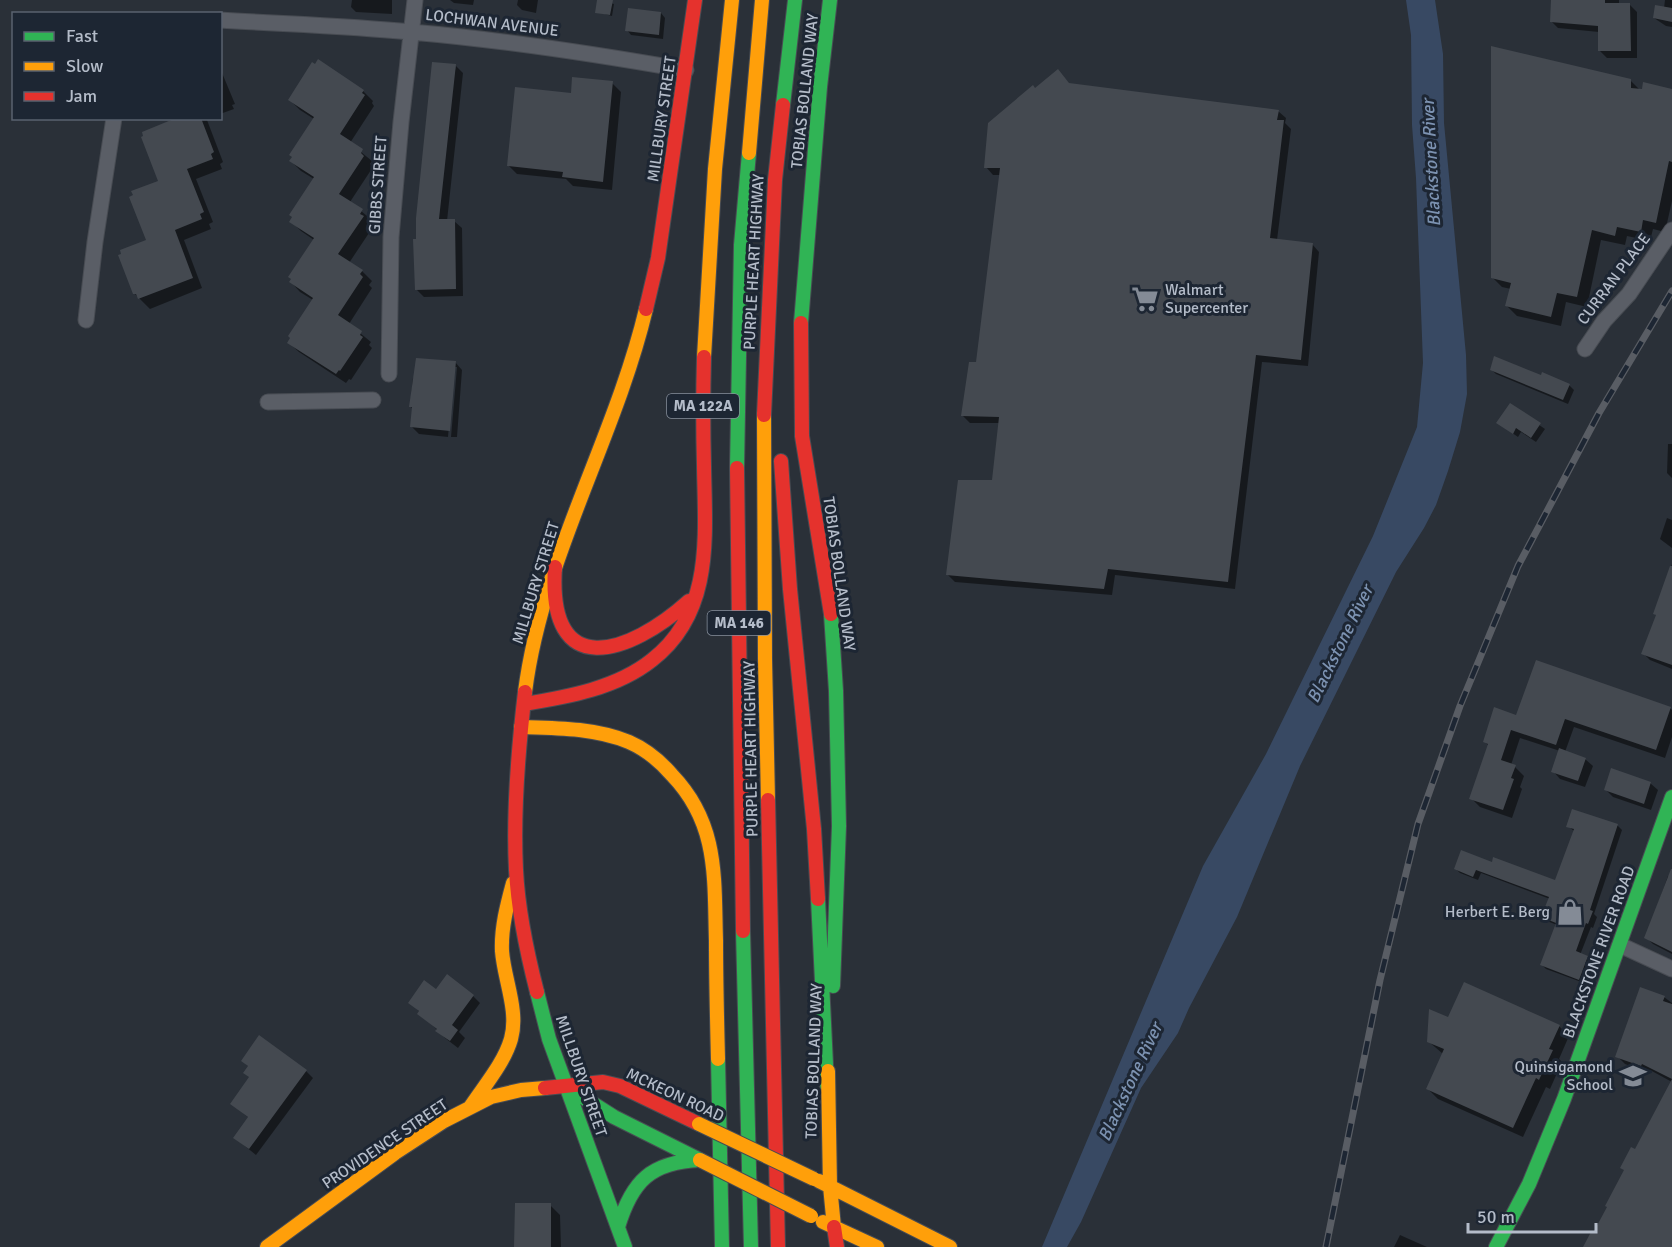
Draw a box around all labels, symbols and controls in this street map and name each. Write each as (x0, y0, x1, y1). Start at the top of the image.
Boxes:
street label: LOCHWAN AVENUE (424, 5, 560, 41)
legend (12, 12, 222, 120)
street label: TOBIAS BOLLAND WAY (787, 13, 823, 169)
text: Fast (66, 25, 98, 47)
text: Slow (66, 55, 103, 77)
street label: MILLBURY STREET (643, 55, 681, 183)
text: Jam (66, 85, 97, 107)
water label: Blackstone River (1417, 96, 1445, 228)
street label: GIBBS STREET (365, 135, 391, 235)
street label: PURPLE HEART HIGHWAY (739, 173, 769, 351)
street label: CURRAN PLACE (1573, 229, 1655, 329)
place label: Walmart Supercenter (1165, 280, 1248, 318)
supermarket icon: Walmart Supercenter (1130, 284, 1160, 314)
road number: MA 122A (667, 394, 739, 418)
street label: TOBIAS BOLLAND WAY (818, 496, 860, 652)
street label: MILLBURY STREET (508, 519, 564, 647)
water label: Blackstone River (1302, 580, 1379, 706)
road number: MA 146 (708, 611, 771, 635)
street label: PURPLE HEART HIGHWAY (739, 661, 763, 837)
street label: BLACKSTONE RIVER ROAD (1558, 863, 1640, 1041)
shop icon: Herbert E. Berg (1555, 897, 1585, 927)
place label: Herbert E. Berg (1445, 902, 1550, 922)
street label: TOBIAS BOLLAND WAY (801, 983, 827, 1139)
street label: MILLBURY STREET (551, 1013, 611, 1139)
water label: Blackstone River (1093, 1017, 1168, 1145)
place label: Quinsigamond School (1515, 1057, 1613, 1095)
school or university icon: Quinsigamond School (1618, 1061, 1648, 1091)
street label: MCKEON ROAD (623, 1064, 727, 1126)
street label: PROVIDENCE STREET (318, 1095, 452, 1193)
scale bar (1468, 1196, 1596, 1234)
text: 50 m (1477, 1206, 1515, 1228)

